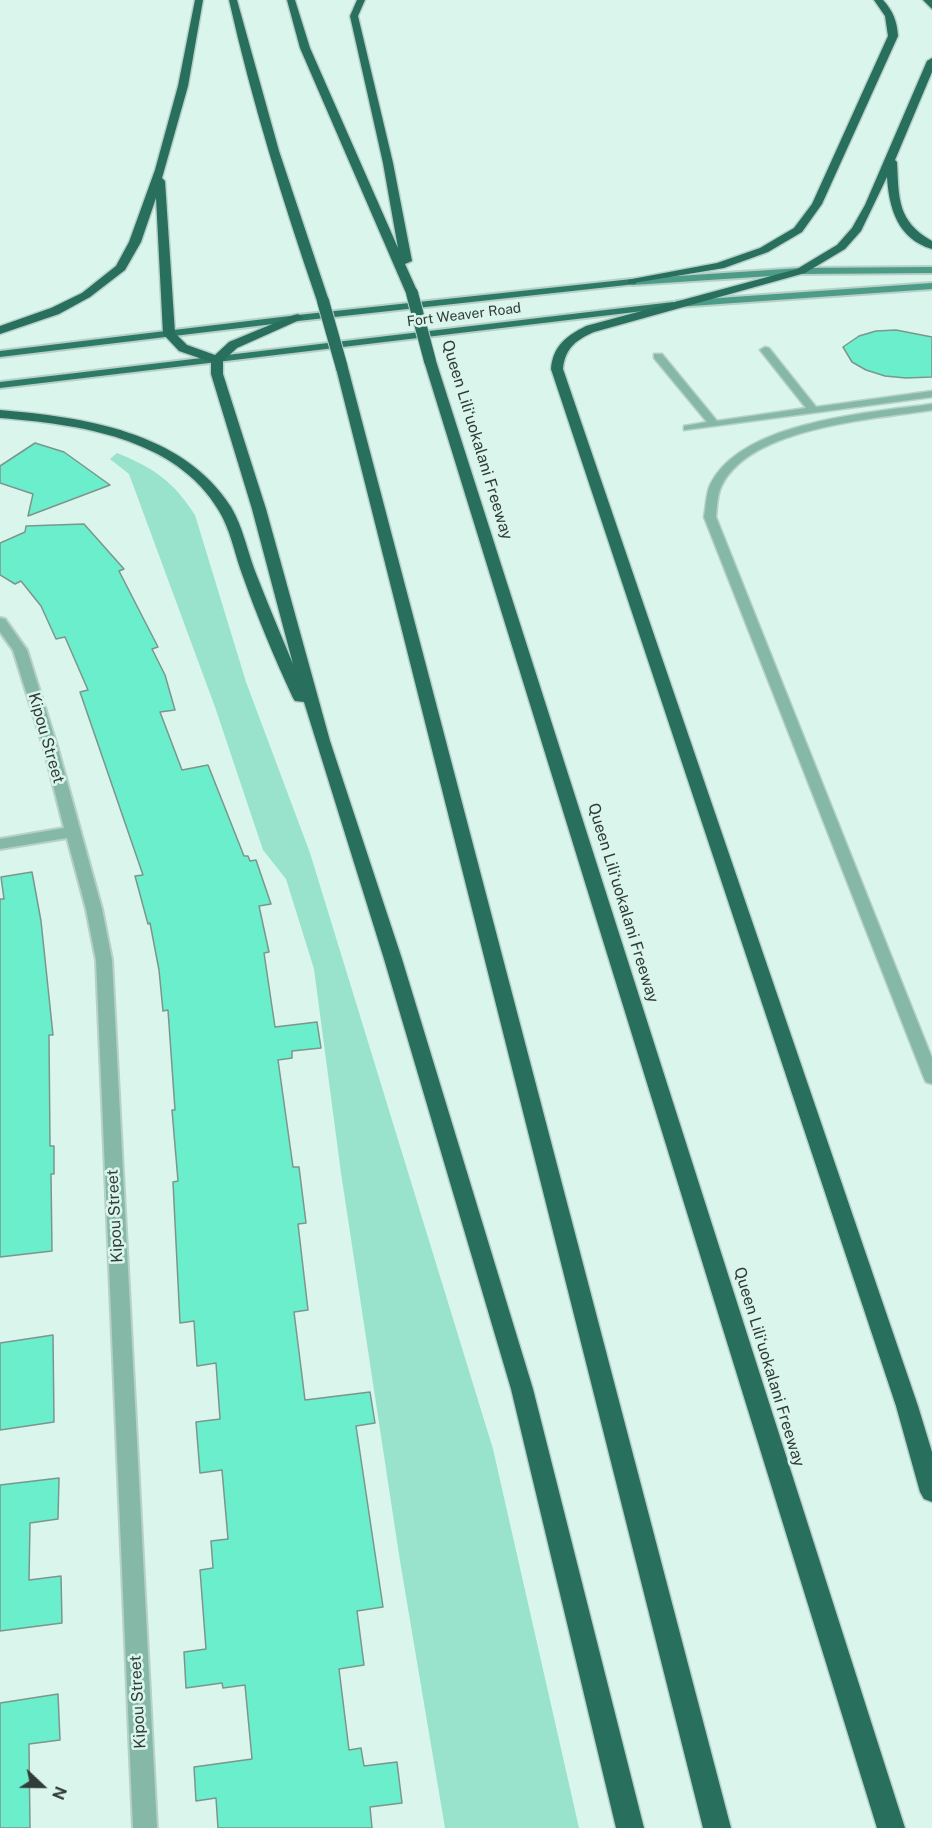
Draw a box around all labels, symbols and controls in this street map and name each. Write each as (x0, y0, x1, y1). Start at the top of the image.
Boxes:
street label: Fort Weaver Road (406, 300, 522, 330)
street label: Queen Liliʻuokalani Freeway (437, 338, 517, 542)
street label: Kipou Street (24, 690, 68, 786)
street label: Queen Liliʻuokalani Freeway (583, 801, 663, 1005)
street label: Kipou Street (103, 1169, 127, 1263)
street label: Queen Liliʻuokalani Freeway (729, 1265, 809, 1469)
street label: Kipou Street (126, 1655, 150, 1749)
north arrow (12, 1756, 72, 1816)
text: N (48, 1784, 70, 1802)

